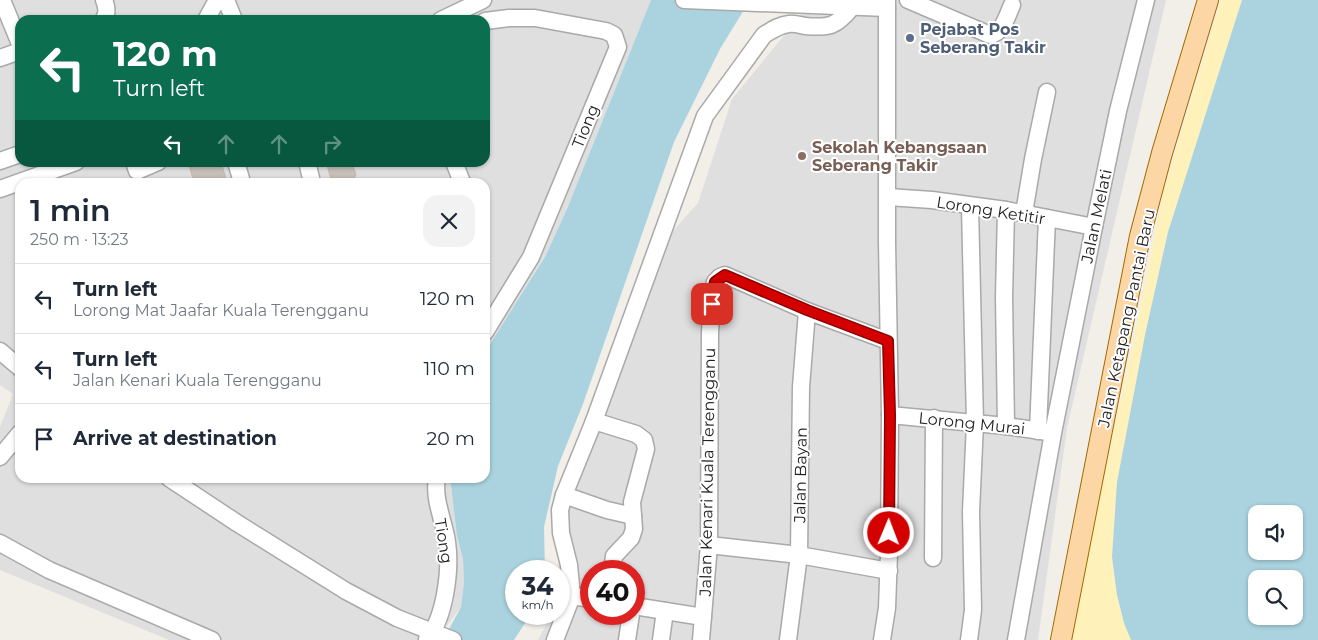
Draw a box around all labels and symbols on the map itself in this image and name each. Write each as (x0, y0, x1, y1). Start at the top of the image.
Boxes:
place label: Pejabat Pos Seberang Takir (920, 20, 1046, 57)
marker: Pejabat Pos Seberang Takir (904, 32, 916, 44)
street label: Tiong (568, 102, 603, 151)
place label: Sekolah Kebangsaan Seberang Takir (812, 138, 987, 175)
marker: Sekolah Kebangsaan Seberang Takir (796, 150, 808, 162)
street label: Jalan Melati (1077, 167, 1116, 266)
street label: Lorong Ketitir (935, 192, 1047, 228)
street label: Jalan Ketapang Pantai Baru (1094, 207, 1159, 430)
pin (691, 283, 733, 325)
street label: Jalan Kenari Kuala Terengganu (696, 348, 719, 598)
street label: Lorong Murai (918, 408, 1026, 439)
street label: Jalan Bayan (790, 427, 811, 524)
position arrow (862, 506, 914, 558)
street label: Tiong (431, 517, 456, 565)
speed limit sign: 40 (580, 560, 645, 625)

